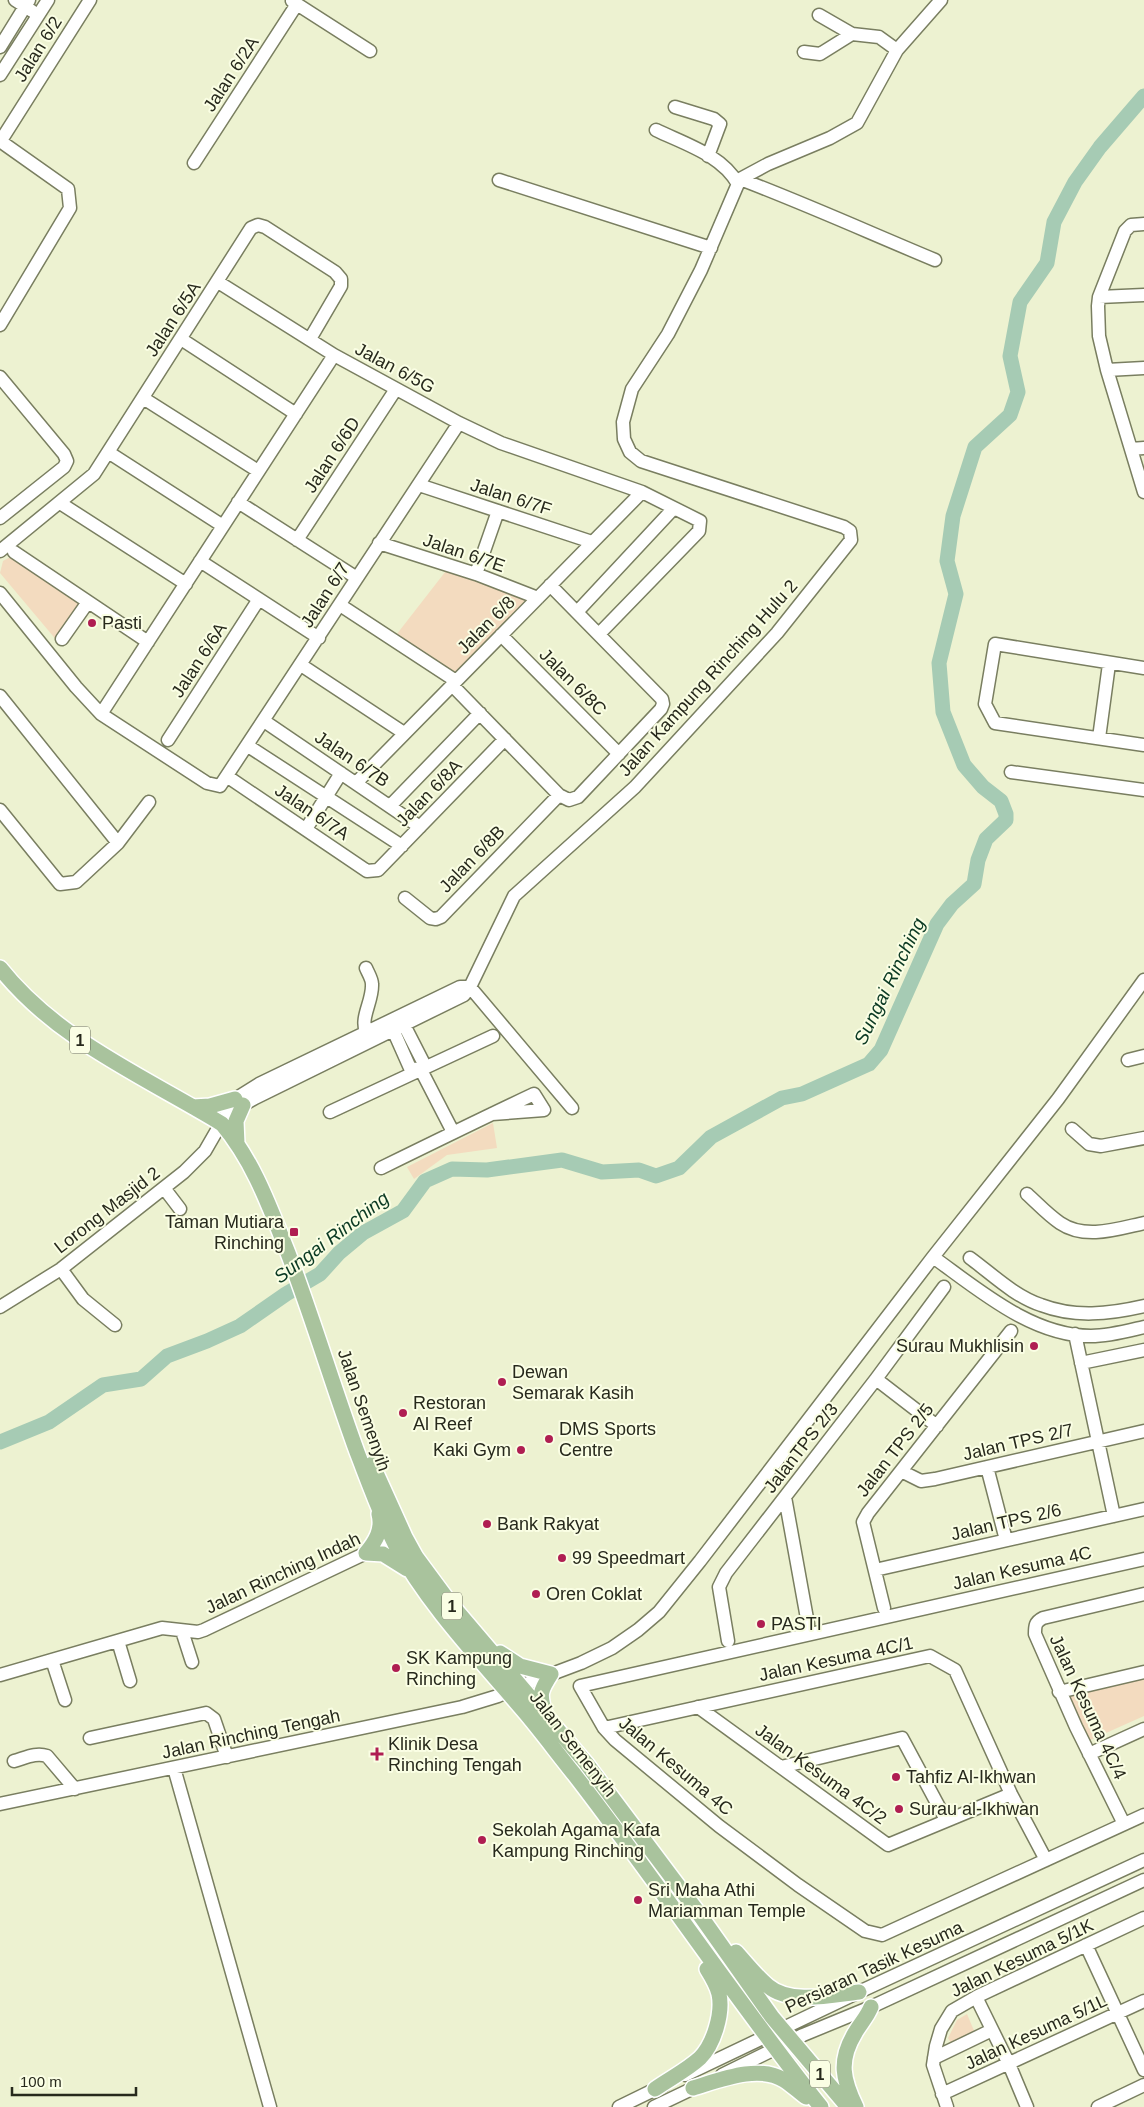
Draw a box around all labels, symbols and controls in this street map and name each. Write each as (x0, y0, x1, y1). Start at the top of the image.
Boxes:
street label: Jalan 6/2 (10, 13, 66, 85)
street label: Jalan 6/2A (199, 33, 263, 115)
street label: Jalan 6/5A (141, 278, 205, 360)
street label: Jalan 6/5G (352, 339, 438, 397)
street label: Jalan 6/6D (300, 413, 364, 497)
street label: Jalan 6/7F (468, 475, 554, 519)
street label: Jalan 6/7E (421, 530, 507, 576)
street label: Jalan 6/7 (297, 559, 353, 631)
street label: Jalan Kampung Rinching Hulu 2 (615, 576, 801, 780)
street label: Jalan 6/8 (453, 592, 519, 658)
place label: Pasti (102, 613, 142, 633)
marker: Pasti (86, 617, 98, 629)
street label: Jalan 6/6A (167, 619, 231, 701)
street label: Jalan 6/8C (536, 645, 610, 719)
street label: Jalan 6/7B (311, 727, 393, 791)
street label: Jalan 6/8A (392, 755, 466, 831)
street label: Jalan 6/7A (271, 780, 353, 844)
street label: Jalan 6/8B (435, 821, 509, 897)
water label: Sungai Rinching (850, 914, 929, 1048)
road number: 1 (70, 1026, 90, 1054)
street label: Lorong Masjid 2 (50, 1163, 164, 1257)
water label: Sungai Rinching (270, 1187, 393, 1287)
place label: Taman Mutiara Rinching (165, 1212, 285, 1253)
marker: Taman Mutiara Rinching (288, 1226, 300, 1238)
place label: Surau Mukhlisin (896, 1336, 1024, 1356)
marker: Surau Mukhlisin (1028, 1340, 1040, 1352)
street label: Jalan Semenyih (334, 1346, 394, 1474)
place label: Dewan Semarak Kasih (512, 1362, 634, 1403)
marker: Dewan Semarak Kasih (496, 1376, 508, 1388)
place label: Restoran Al Reef (413, 1393, 486, 1434)
street label: JalanTPS 2/3 (760, 1399, 842, 1497)
street label: Jalan TPS 2/5 (852, 1399, 938, 1501)
marker: Restoran Al Reef (397, 1407, 409, 1419)
place label: DMS Sports Centre (559, 1419, 656, 1460)
street label: Jalan TPS 2/7 (961, 1420, 1075, 1464)
marker: DMS Sports Centre (543, 1433, 555, 1445)
place label: Kaki Gym (433, 1440, 511, 1460)
marker: Kaki Gym (515, 1444, 527, 1456)
street label: Jalan TPS 2/6 (949, 1500, 1063, 1544)
place label: Bank Rakyat (497, 1514, 599, 1534)
marker: Bank Rakyat (481, 1518, 493, 1530)
street label: Jalan Rinching Indah (203, 1528, 363, 1618)
street label: Jalan Kesuma 4C (951, 1542, 1093, 1594)
place label: 99 Speedmart (572, 1548, 685, 1568)
marker: 99 Speedmart (556, 1552, 568, 1564)
place label: Oren Coklat (546, 1584, 642, 1604)
marker: Oren Coklat (530, 1588, 542, 1600)
road number: 1 (442, 1592, 462, 1620)
place label: PASTI (771, 1614, 822, 1634)
marker: PASTI (755, 1618, 767, 1630)
street label: Jalan Kesuma 4C/4 (1046, 1632, 1130, 1782)
street label: Jalan Kesuma 4C/1 (757, 1633, 915, 1685)
place label: SK Kampung Rinching (406, 1648, 512, 1689)
marker: SK Kampung Rinching (390, 1662, 402, 1674)
street label: Jalan Semenyih (526, 1687, 620, 1801)
street label: Jalan Rinching Tengah (160, 1705, 342, 1763)
street label: Jalan Kesuma 4C (615, 1713, 737, 1819)
street label: Jalan Kesuma 4C/2 (752, 1720, 890, 1828)
place label: Klinik Desa Rinching Tengah (388, 1734, 522, 1775)
marker: Klinik Desa Rinching Tengah (370, 1747, 384, 1761)
place label: Tahfiz Al-Ikhwan (906, 1767, 1036, 1787)
marker: Tahfiz Al-Ikhwan (890, 1771, 902, 1783)
place label: Surau al-Ikhwan (909, 1799, 1039, 1819)
marker: Surau al-Ikhwan (893, 1803, 905, 1815)
place label: Sekolah Agama Kafa Kampung Rinching (492, 1820, 661, 1861)
marker: Sekolah Agama Kafa Kampung Rinching (476, 1834, 488, 1846)
place label: Sri Maha Athi Mariamman Temple (648, 1880, 806, 1921)
marker: Sri Maha Athi Mariamman Temple (632, 1894, 644, 1906)
street label: Jalan Kesuma 5/1K (947, 1915, 1097, 2001)
street label: Persiaran Tasik Kesuma (782, 1917, 967, 2017)
street label: Jalan Kesuma 5/1L (962, 1990, 1110, 2074)
road number: 1 (810, 2060, 830, 2088)
scale bar (12, 2064, 136, 2096)
text: 100 m (20, 2073, 62, 2090)

